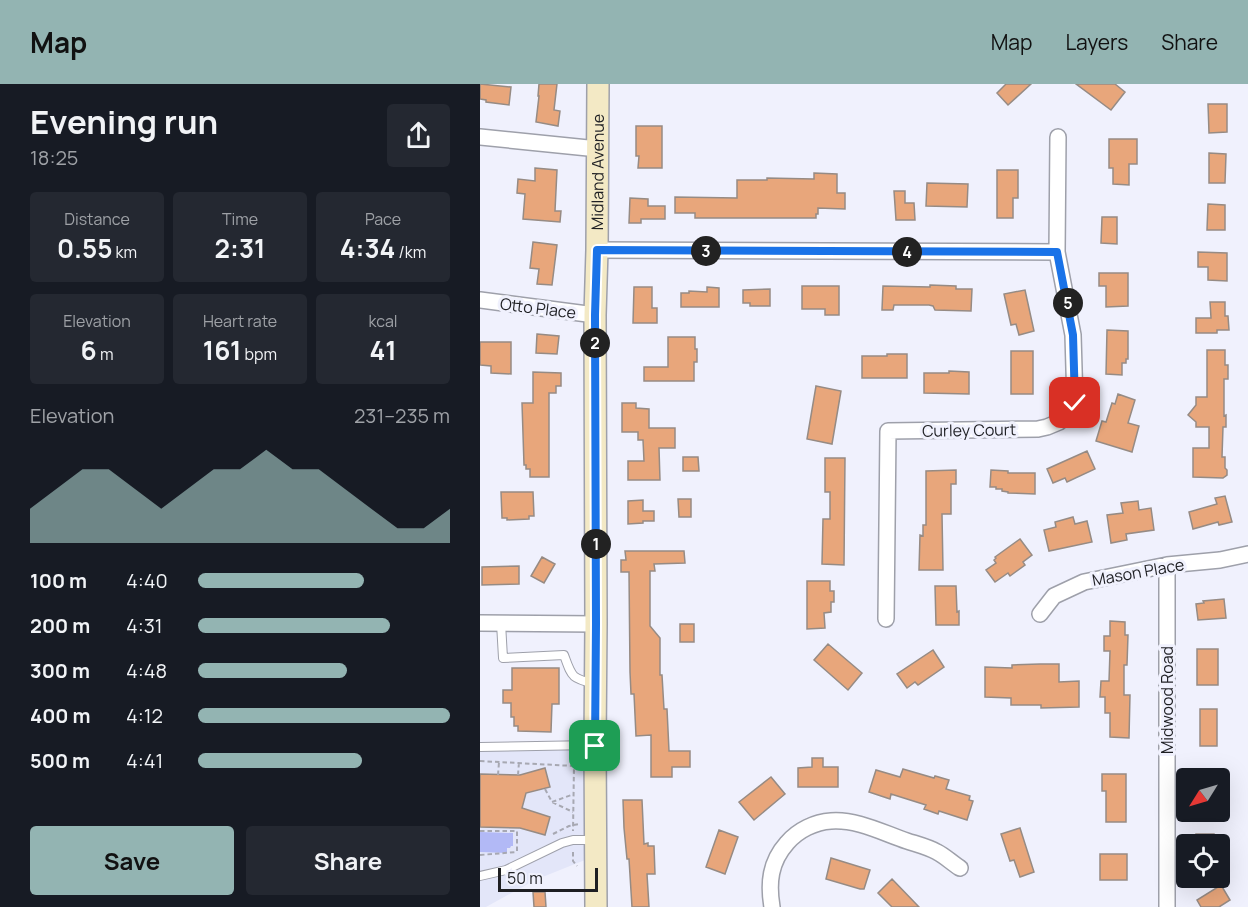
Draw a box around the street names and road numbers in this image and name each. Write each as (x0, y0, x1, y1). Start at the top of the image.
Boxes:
street label: Midland Avenue (586, 114, 609, 230)
street label: Otto Place (499, 292, 577, 324)
street label: Curley Court (922, 418, 1016, 442)
street label: Mason Place (1090, 553, 1186, 591)
street label: Midwood Road (1156, 646, 1178, 754)

